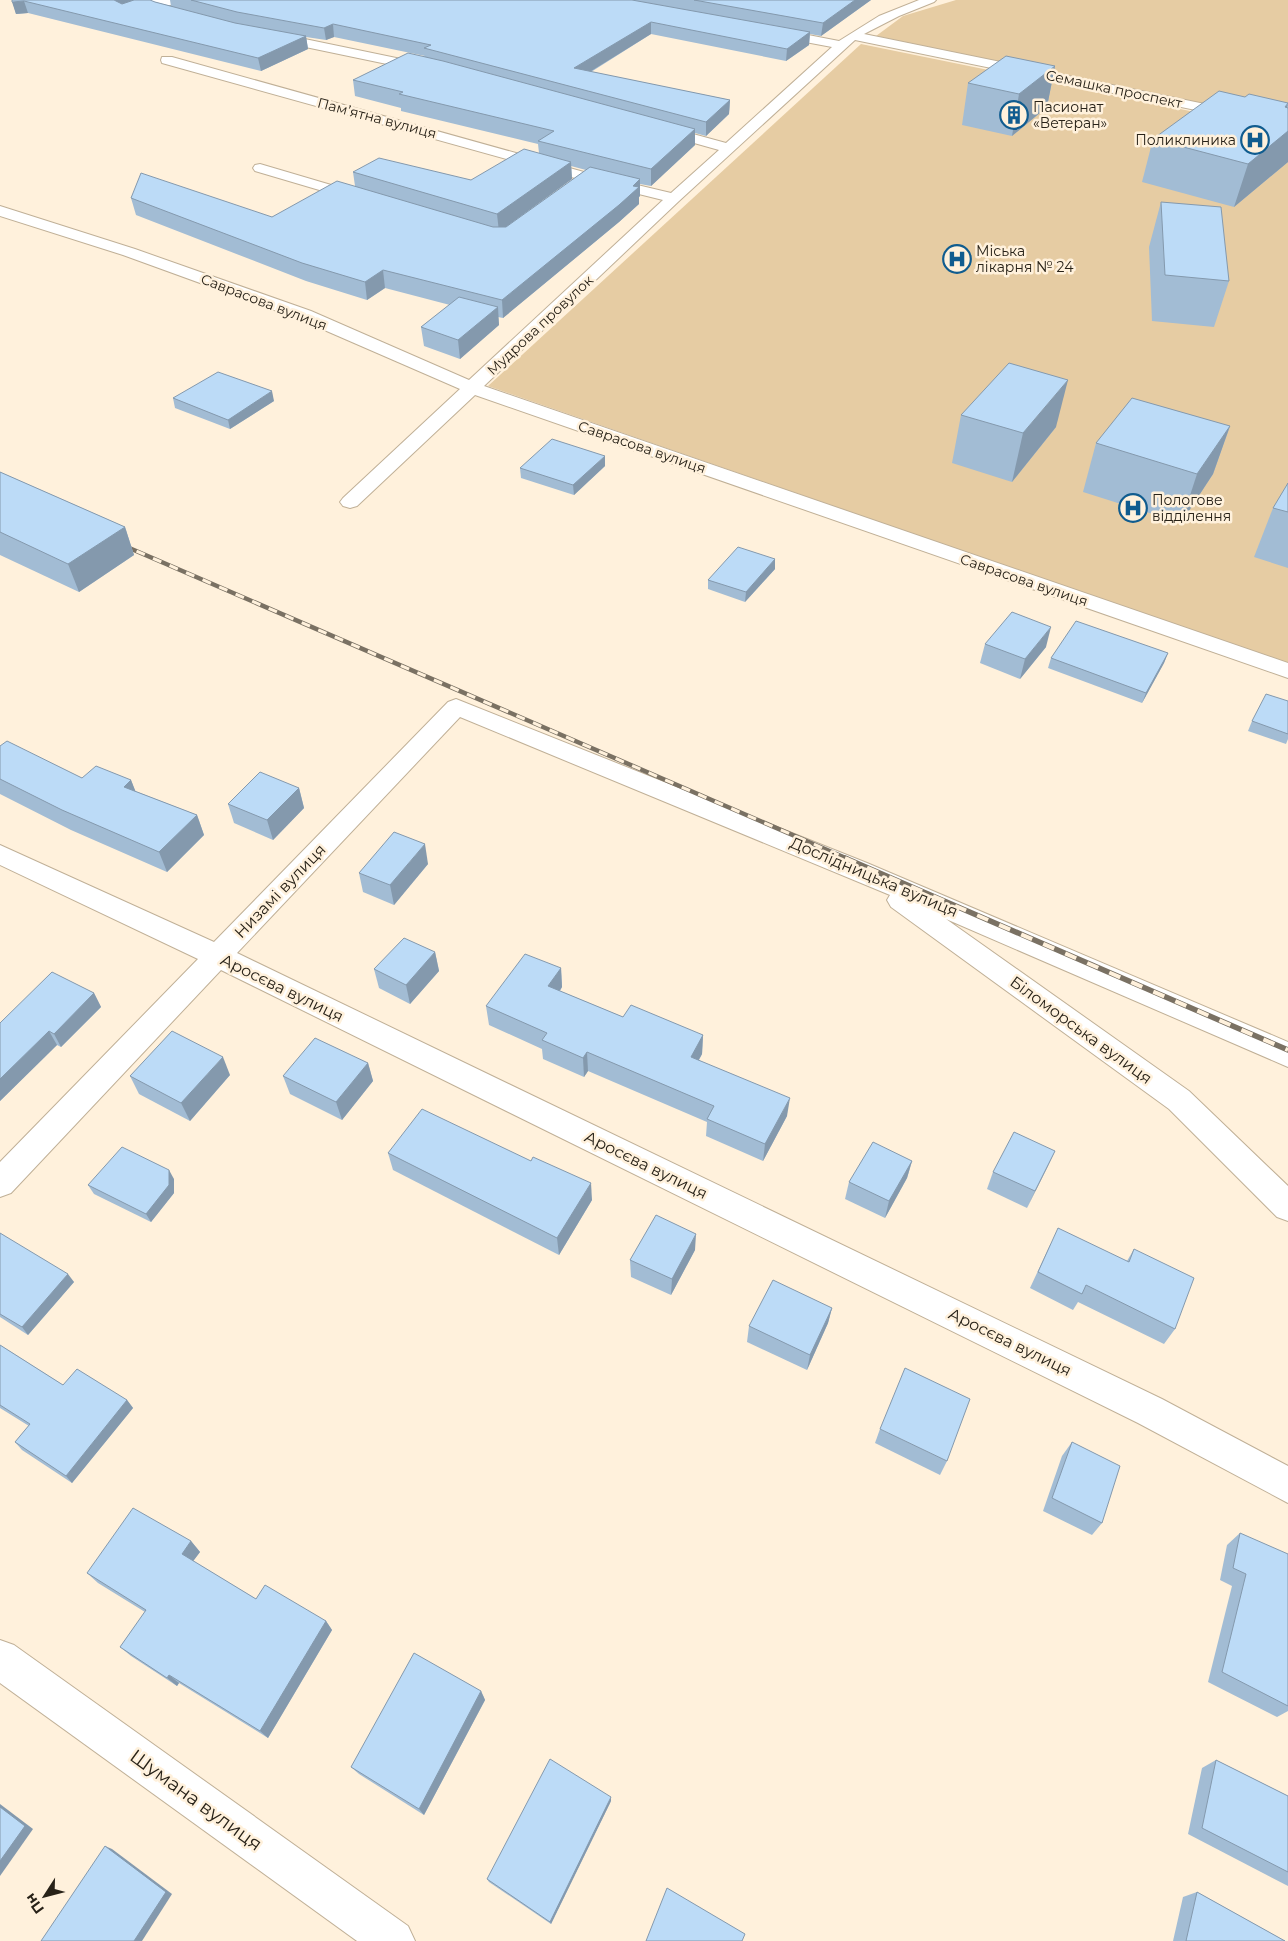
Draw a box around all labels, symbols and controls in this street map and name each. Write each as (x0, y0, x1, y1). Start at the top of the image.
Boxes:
street label: Семашка проспект (1044, 66, 1184, 112)
street label: Пам’ятна вулиця (315, 93, 439, 143)
place label: Пасионат «Ветеран» (1033, 98, 1107, 132)
building icon: Пасионат «Ветеран» (999, 100, 1029, 130)
hospital icon: Поликлиника (1240, 125, 1270, 155)
place label: Поликлиника (1135, 131, 1236, 149)
place label: Міська лікарня № 24 (976, 242, 1074, 276)
hospital icon: Міська лікарня № 24 (942, 244, 972, 274)
street label: Саврасова вулиця (198, 270, 330, 334)
street label: Мудрова провулок (483, 271, 597, 379)
street label: Саврасова вулиця (576, 417, 708, 477)
place label: Пологове відділення (1152, 491, 1231, 525)
hospital icon: Пологове відділення (1118, 493, 1148, 523)
street label: Саврасова вулиця (958, 550, 1090, 610)
street label: Дослідницька вулиця (787, 833, 961, 921)
street label: Низамі вулиця (230, 840, 330, 942)
street label: Аросєва вулиця (217, 950, 347, 1026)
street label: Біломорська вулиця (1006, 972, 1156, 1088)
street label: Аросєва вулиця (581, 1127, 711, 1203)
street label: Аросєва вулиця (945, 1304, 1075, 1380)
street label: Шумана вулиця (125, 1744, 267, 1856)
north arrow (20, 1871, 70, 1921)
text: Пн (21, 1890, 48, 1917)

